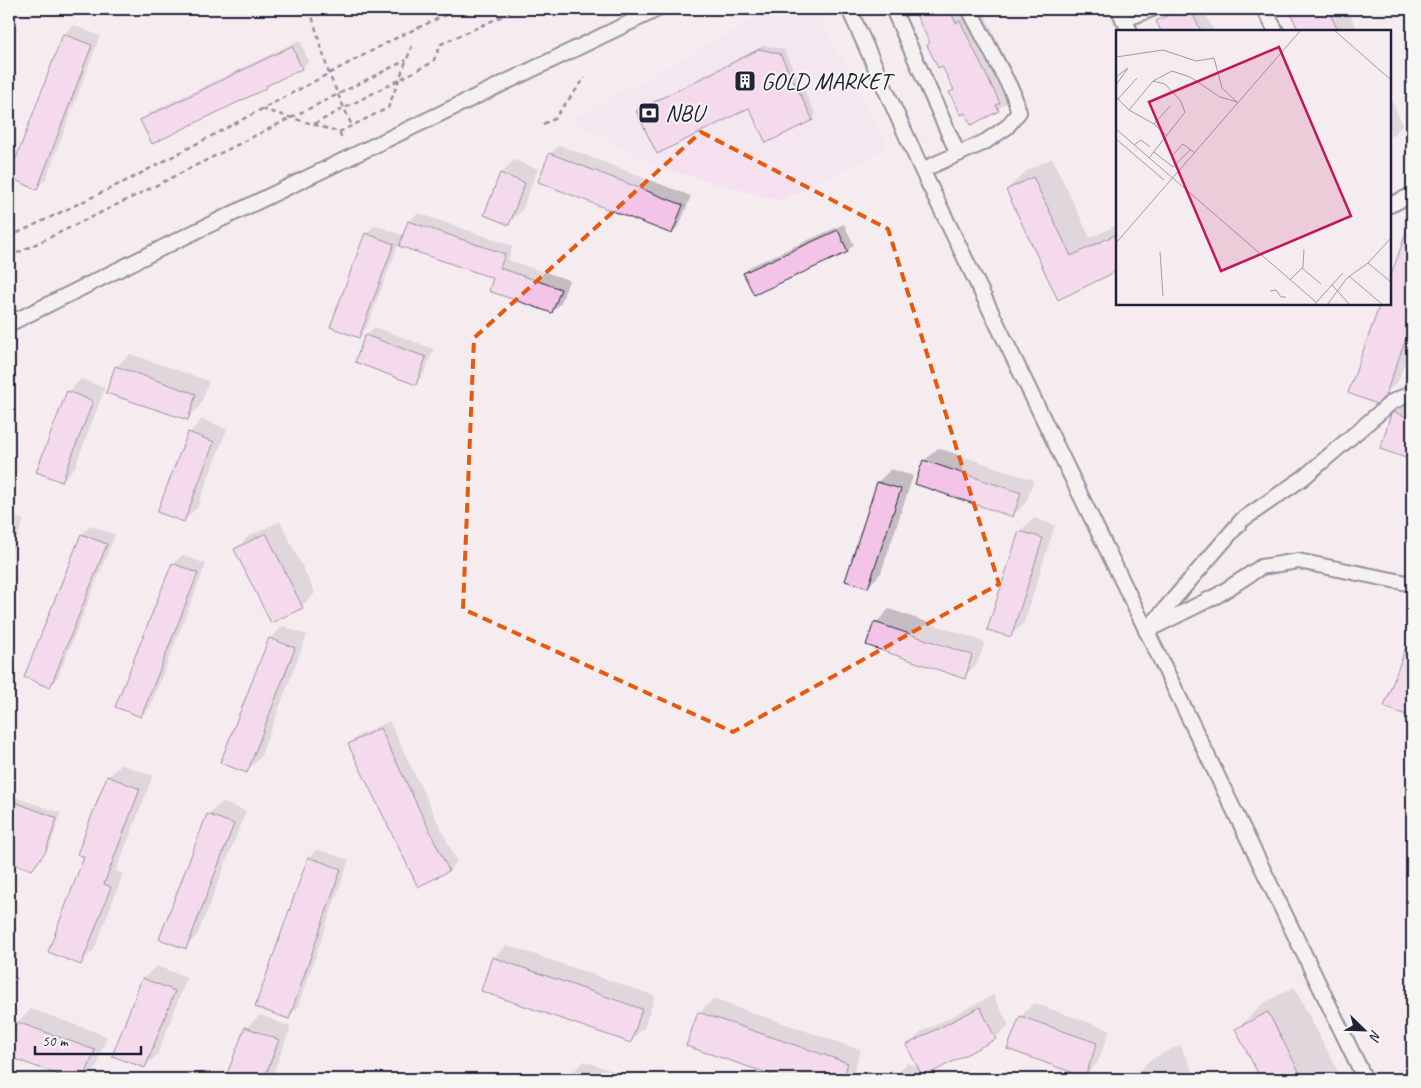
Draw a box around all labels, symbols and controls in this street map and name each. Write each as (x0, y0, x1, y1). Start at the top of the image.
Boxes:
inset map (1116, 30, 1391, 305)
place label: GOLD MARKET (761, 66, 896, 96)
building icon: GOLD MARKET (733, 69, 757, 93)
place label: NBU (665, 98, 708, 128)
bank icon: NBU (637, 101, 661, 125)
north arrow (1338, 1006, 1388, 1056)
scale bar (35, 1023, 141, 1055)
text: N (1365, 1028, 1385, 1044)
text: 50 m (42, 1032, 69, 1051)

